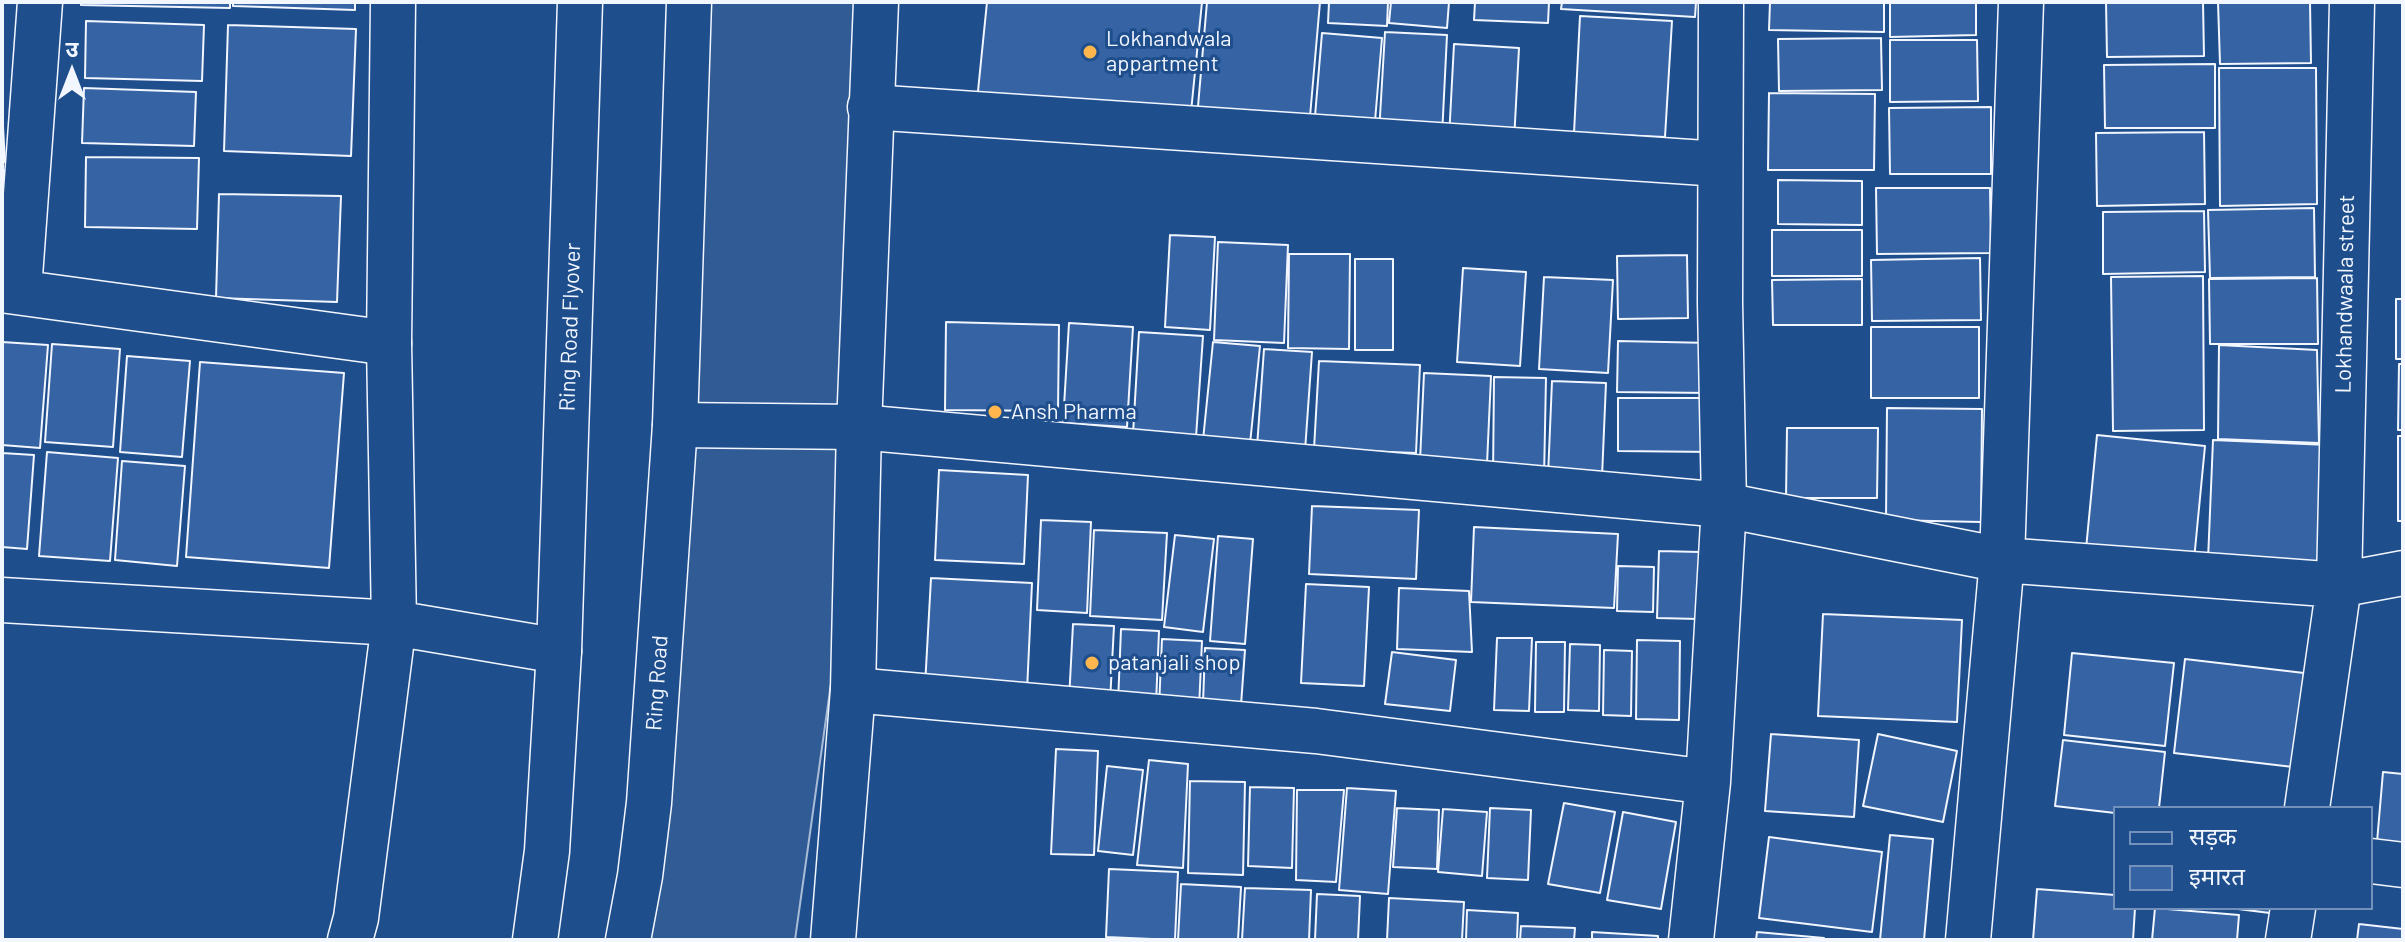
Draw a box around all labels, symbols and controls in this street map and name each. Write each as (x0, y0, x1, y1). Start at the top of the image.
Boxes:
place label: Lokhandwala appartment (1106, 26, 1231, 78)
north arrow (32, 32, 112, 112)
text: उ (66, 35, 78, 61)
marker: Lokhandwala appartment (1081, 43, 1099, 61)
street label: Lokhandwaala street (2330, 194, 2360, 394)
street label: Ring Road Flyover (554, 242, 586, 412)
place label: Ansh Pharma (1011, 399, 1137, 425)
marker: Ansh Pharma (986, 403, 1004, 421)
street label: Ring Road (640, 634, 674, 732)
place label: patanjali shop (1108, 650, 1241, 676)
marker: patanjali shop (1083, 654, 1101, 672)
legend (2113, 806, 2373, 910)
text: सड़क (2189, 821, 2237, 850)
text: इमारत (2189, 861, 2245, 890)

